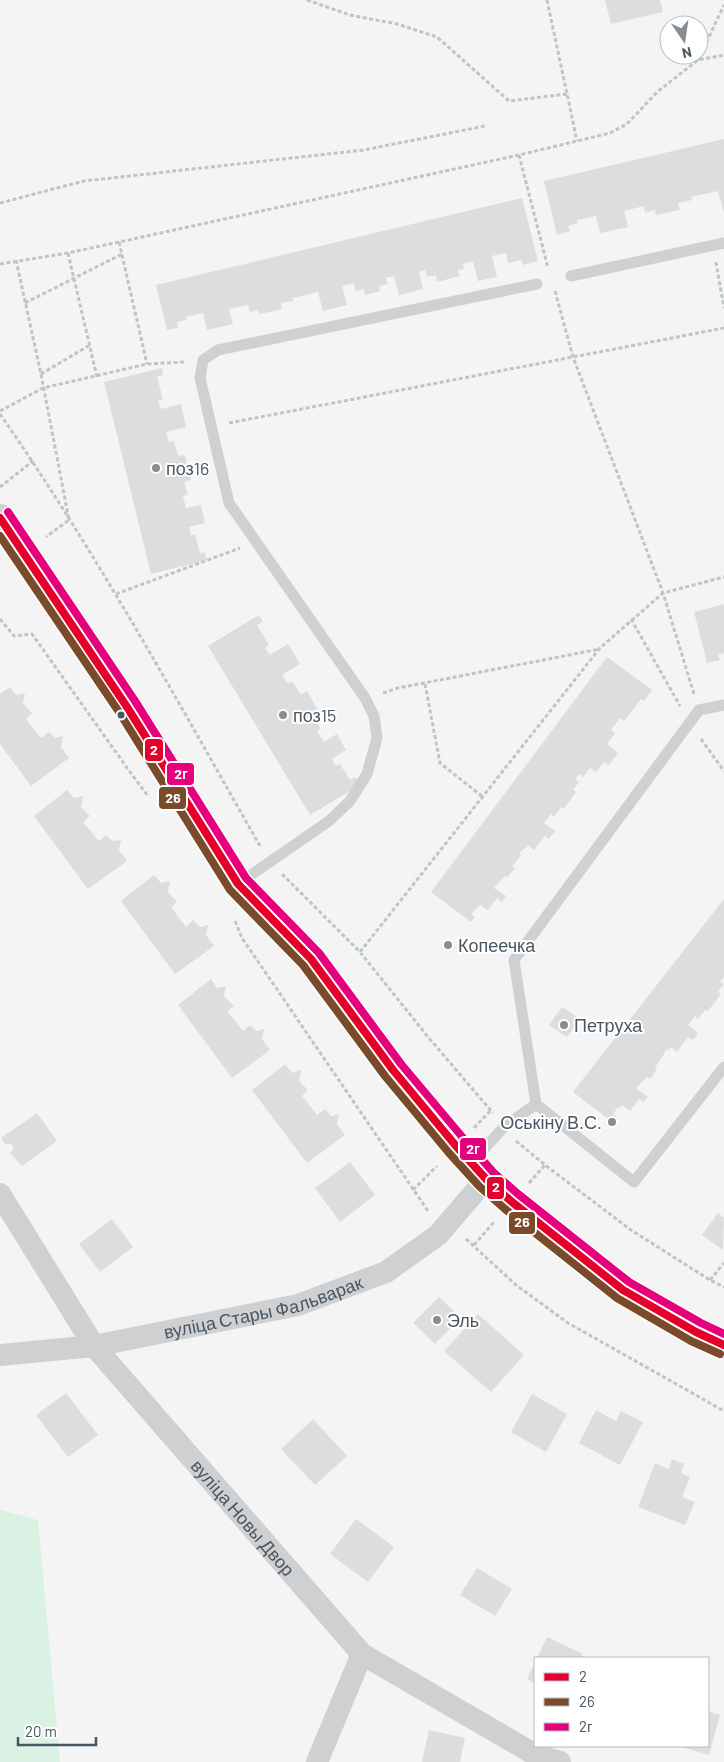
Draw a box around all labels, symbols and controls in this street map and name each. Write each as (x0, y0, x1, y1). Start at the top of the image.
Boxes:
north arrow (659, 15, 709, 65)
text: N (681, 44, 693, 62)
place label: поз16 (166, 457, 209, 479)
marker: поз16 (150, 462, 162, 474)
place label: поз15 (293, 704, 336, 726)
marker: поз15 (277, 709, 289, 721)
unlabelled marker (116, 710, 126, 720)
line badge: 2 (144, 738, 164, 762)
text: 2 (150, 741, 158, 758)
line badge: 2г (166, 762, 195, 786)
text: 2г (174, 765, 188, 782)
line badge: 26 (158, 786, 187, 810)
text: 26 (165, 789, 181, 806)
place label: Копеечка (458, 934, 536, 956)
marker: Копеечка (442, 939, 454, 951)
place label: Петруха (574, 1014, 643, 1036)
marker: Петруха (558, 1019, 570, 1031)
place label: Оськіну В.С. (500, 1111, 602, 1133)
marker: Оськіну В.С. (606, 1116, 618, 1128)
line badge: 2г (459, 1137, 487, 1161)
text: 2г (466, 1140, 480, 1157)
line badge: 2 (486, 1176, 505, 1200)
text: 2 (492, 1178, 500, 1195)
line badge: 26 (508, 1211, 536, 1235)
text: 26 (514, 1213, 530, 1230)
street label: вуліца Стары Фальварак (162, 1271, 366, 1343)
place label: Эль (447, 1309, 479, 1331)
marker: Эль (431, 1314, 443, 1326)
street label: вуліца Новы Двор (187, 1455, 300, 1580)
legend (534, 1657, 709, 1747)
text: 2 (579, 1667, 587, 1685)
text: 26 (579, 1692, 595, 1710)
scale bar (18, 1714, 95, 1746)
text: 2г (579, 1717, 593, 1735)
text: 20 m (25, 1722, 57, 1740)

